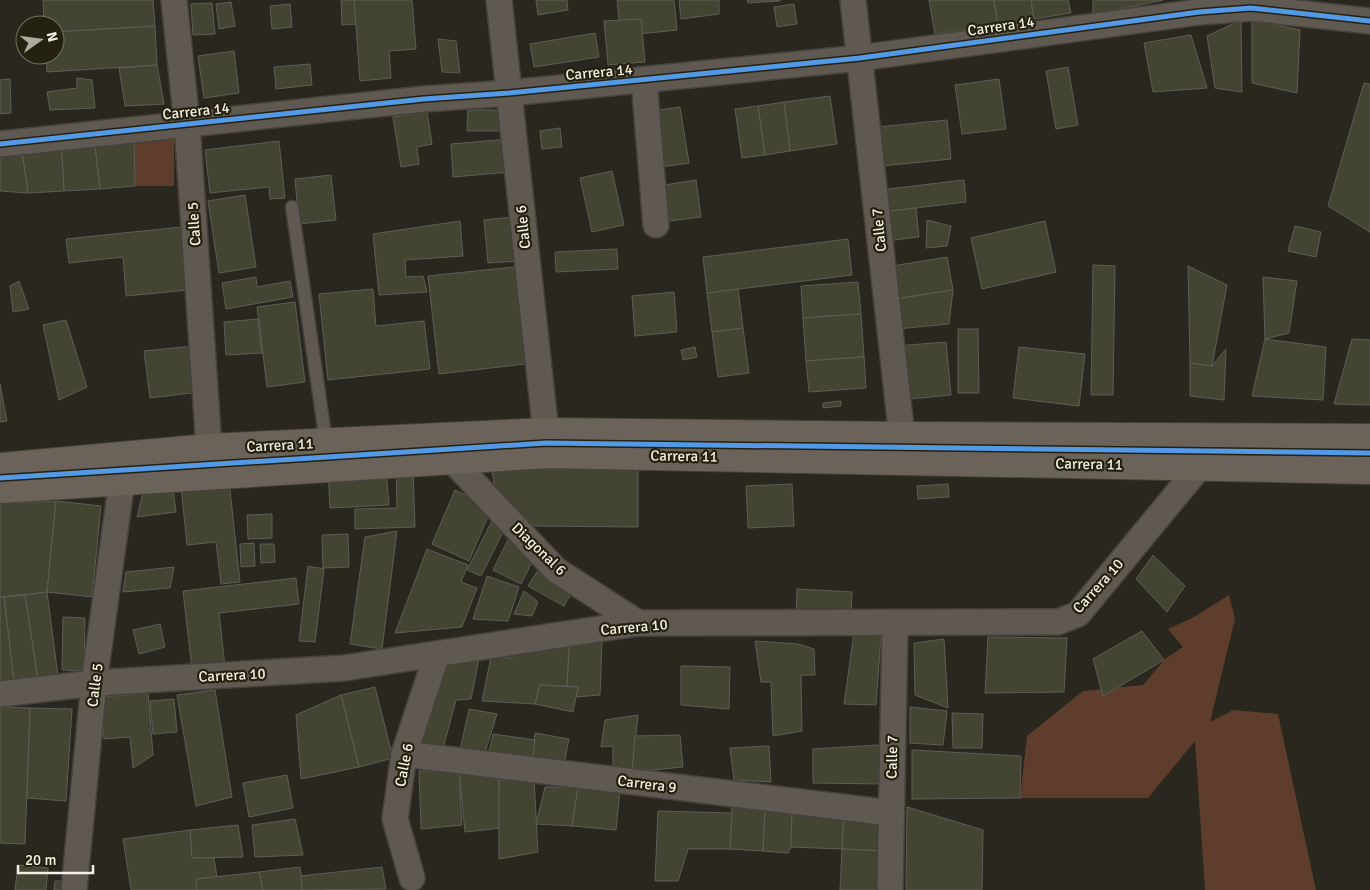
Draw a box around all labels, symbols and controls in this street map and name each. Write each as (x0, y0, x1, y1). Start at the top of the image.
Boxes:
street label: Carrera 14 (966, 12, 1036, 40)
north arrow (15, 15, 65, 65)
text: N (43, 30, 62, 44)
street label: Carrera 14 (565, 60, 633, 84)
street label: Carrera 14 (162, 99, 230, 123)
street label: Calle 5 (183, 201, 205, 247)
street label: Calle 6 (512, 204, 534, 250)
street label: Calle 7 (868, 207, 890, 253)
street label: Carrera 11 (246, 434, 314, 456)
street label: Carrera 11 (650, 446, 718, 466)
street label: Carrera 11 (1055, 454, 1123, 474)
street label: Diagonal 6 (508, 519, 570, 579)
street label: Carrera 10 (1069, 555, 1127, 617)
street label: Carrera 10 (600, 615, 668, 639)
street label: Calle 5 (83, 662, 107, 708)
street label: Carrera 10 (198, 664, 266, 686)
street label: Calle 7 (883, 735, 901, 779)
street label: Calle 6 (391, 742, 417, 788)
street label: Carrera 9 (616, 771, 678, 797)
scale bar (18, 842, 92, 874)
text: 20 m (25, 851, 56, 869)

